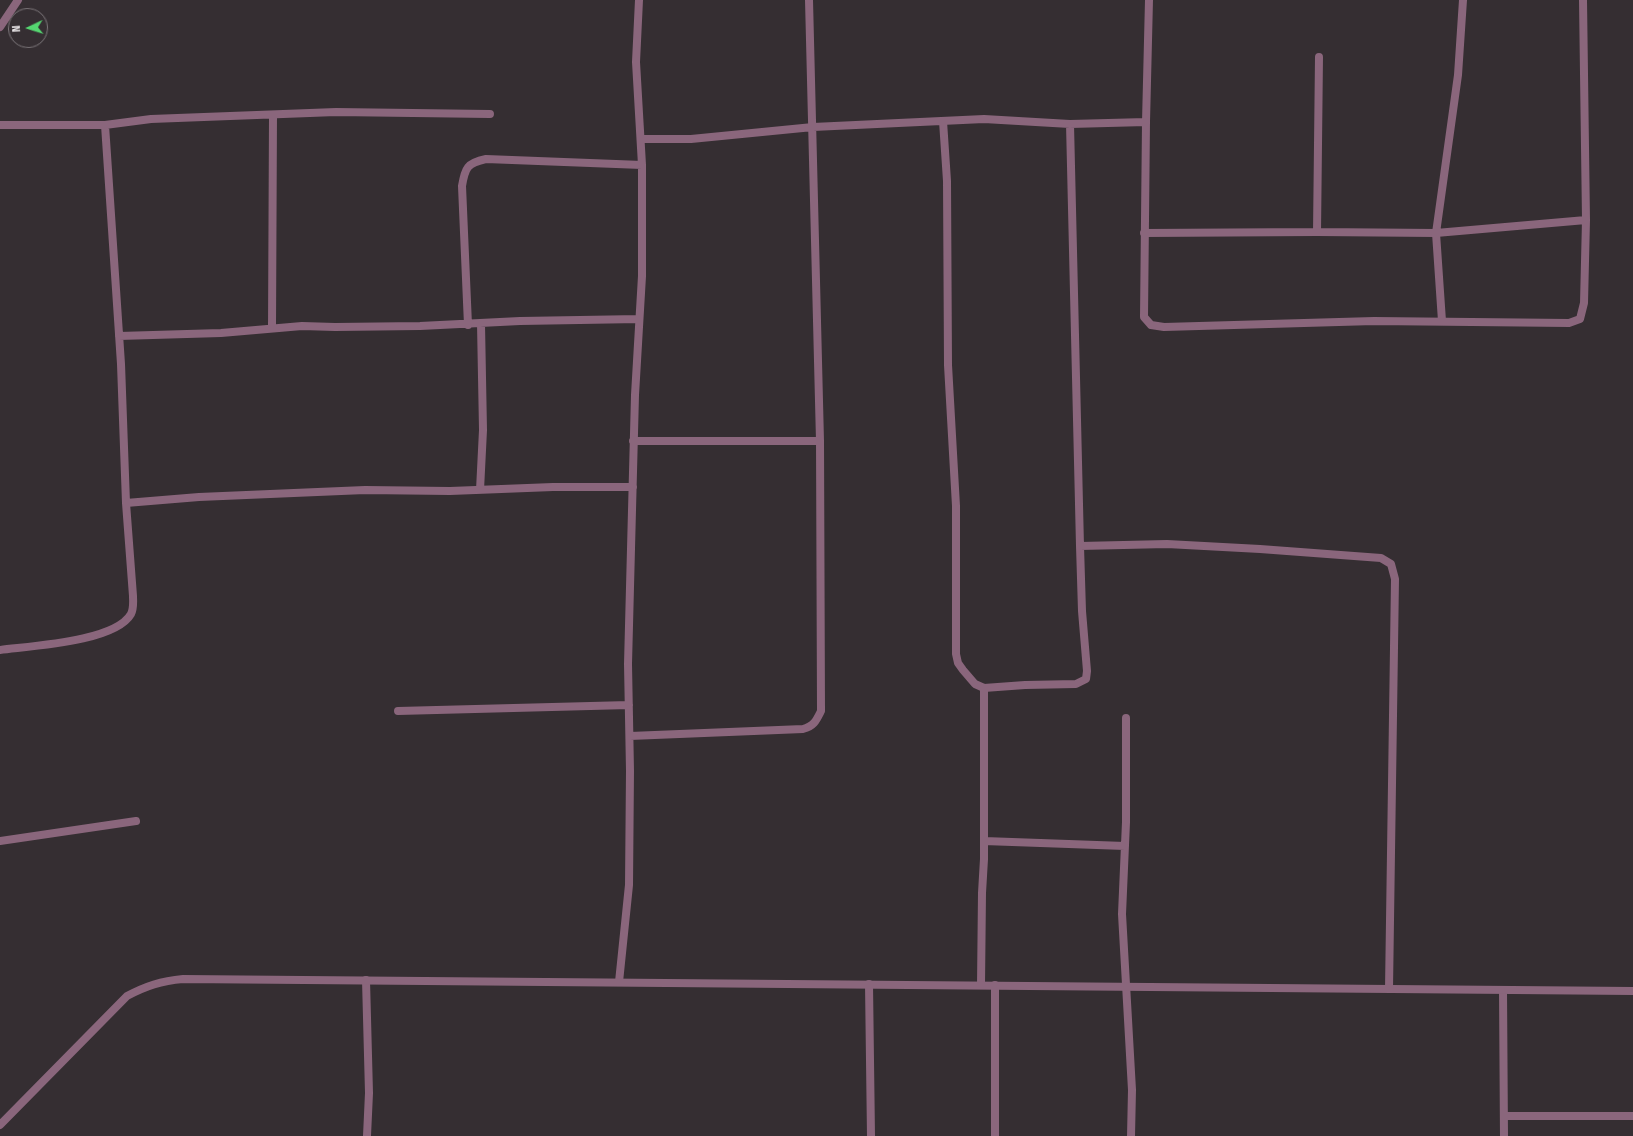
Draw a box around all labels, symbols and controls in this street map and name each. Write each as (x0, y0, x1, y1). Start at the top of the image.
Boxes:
north arrow (8, 8, 48, 48)
text: N (10, 25, 23, 33)

